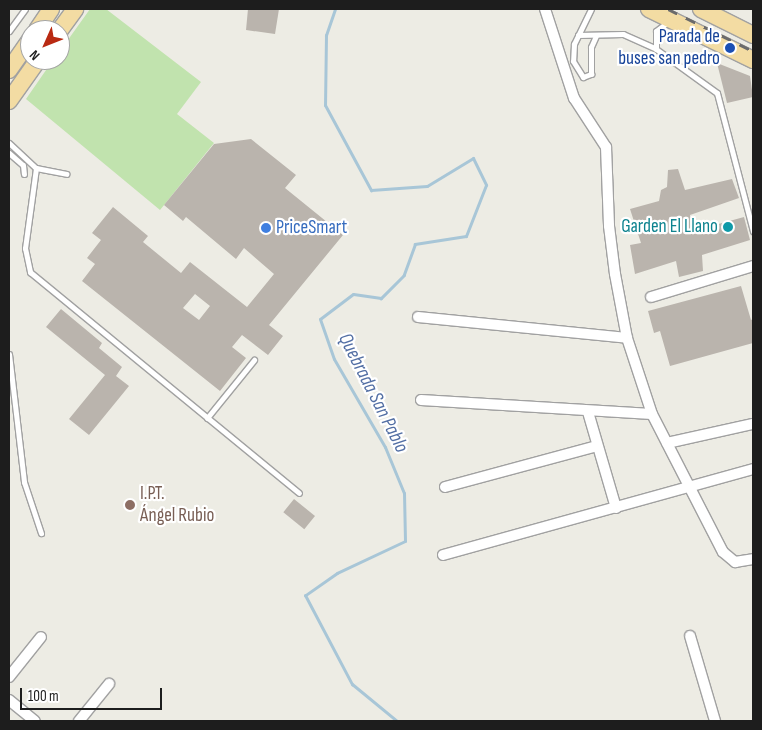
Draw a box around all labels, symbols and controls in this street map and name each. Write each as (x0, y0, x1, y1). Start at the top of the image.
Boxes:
north arrow (20, 20, 70, 70)
place label: Parada de buses san pedro (618, 26, 720, 70)
marker: Parada de buses san pedro (724, 42, 736, 54)
text: N (26, 46, 43, 64)
place label: Garden El Llano (621, 216, 718, 238)
place label: PriceSmart (276, 217, 347, 239)
marker: Garden El Llano (722, 221, 734, 233)
marker: PriceSmart (260, 222, 272, 234)
water label: Quebrada San Pablo (333, 329, 413, 457)
place label: I.P.T. Ángel Rubio (140, 483, 214, 527)
marker: I.P.T. Ángel Rubio (124, 499, 136, 511)
scale bar (22, 678, 165, 710)
text: 100 m (28, 687, 59, 706)

